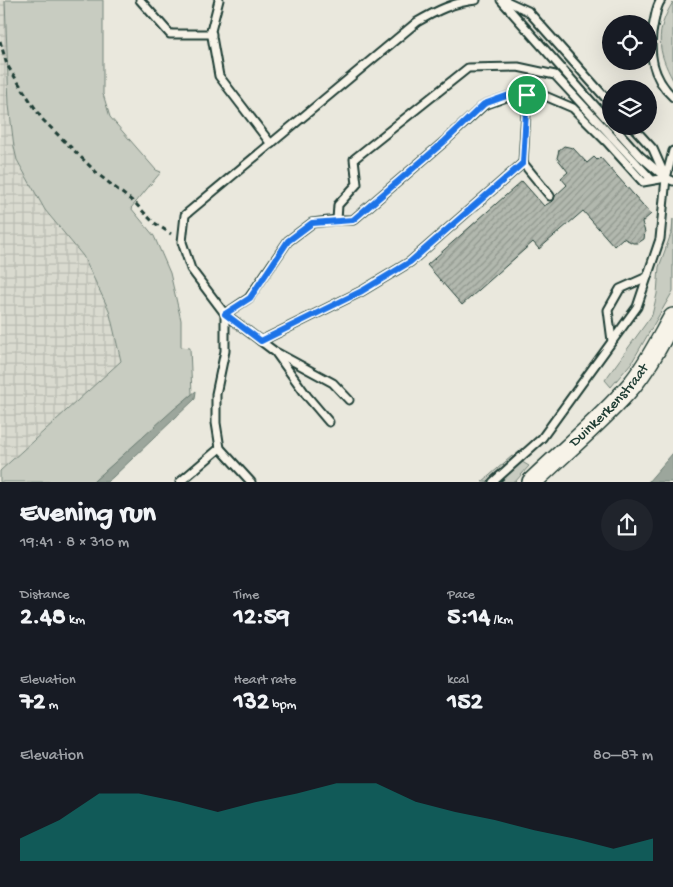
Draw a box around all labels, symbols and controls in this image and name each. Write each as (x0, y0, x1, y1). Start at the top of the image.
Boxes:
map controls (602, 15, 657, 135)
button: locate (602, 15, 657, 70)
pin (506, 74, 548, 116)
button: layers (602, 80, 657, 135)
icon: arrive (513, 81, 541, 109)
street label: Duinkerkenstraat (565, 359, 654, 452)
text: Evening run (20, 498, 156, 531)
button: share (601, 499, 653, 551)
text: 19:41 · 8 × 310 m (20, 534, 129, 553)
text: Distance (20, 587, 69, 604)
text: Time (234, 587, 259, 604)
text: Pace (447, 587, 475, 604)
text: 2.48 (20, 604, 66, 633)
text: 12:59 (234, 604, 290, 633)
text: 5:14 (447, 604, 490, 633)
text: km (66, 612, 85, 629)
text: /km (490, 612, 513, 629)
text: Elevation (20, 672, 76, 689)
text: Heart rate (234, 672, 296, 689)
text: kcal (447, 672, 469, 689)
text: 72 (20, 689, 45, 718)
text: 132 (234, 689, 269, 718)
text: 152 (447, 689, 483, 718)
text: m (45, 697, 59, 714)
text: bpm (269, 697, 297, 714)
text: Elevation (20, 747, 84, 766)
text: 80–87 m (593, 747, 653, 766)

